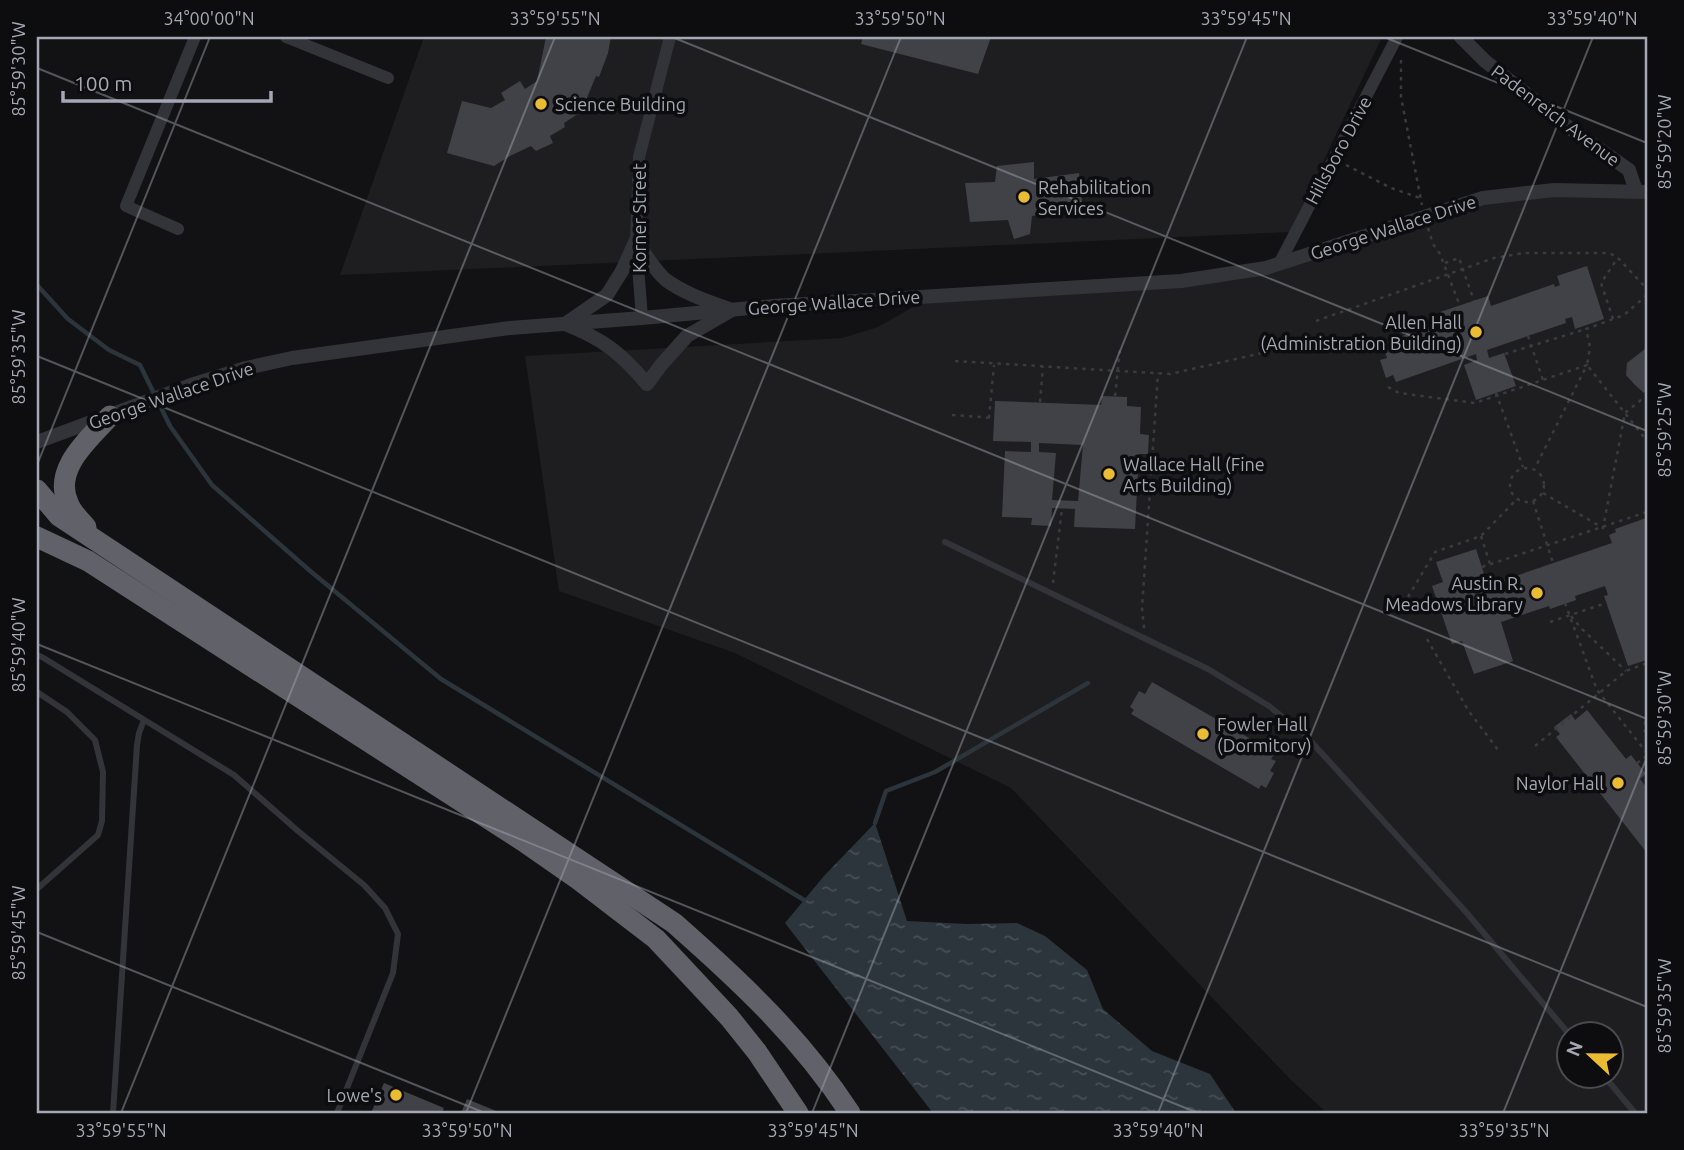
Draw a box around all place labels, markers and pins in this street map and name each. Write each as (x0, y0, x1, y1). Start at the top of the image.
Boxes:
place label: Science Building (555, 94, 686, 114)
marker: Science Building (533, 96, 549, 112)
place label: Rehabilitation Services (1038, 177, 1151, 218)
marker: Rehabilitation Services (1016, 189, 1032, 205)
place label: Allen Hall (Administration Building) (1260, 312, 1462, 354)
marker: Allen Hall (Administration Building) (1468, 324, 1484, 340)
place label: Wallace Hall (Fine Arts Building) (1123, 454, 1265, 496)
marker: Wallace Hall (Fine Arts Building) (1101, 466, 1117, 482)
place label: Austin R. Meadows Library (1385, 573, 1523, 614)
marker: Austin R. Meadows Library (1529, 585, 1545, 601)
place label: Fowler Hall (Dormitory) (1217, 714, 1312, 756)
marker: Fowler Hall (Dormitory) (1195, 726, 1211, 742)
place label: Naylor Hall (1516, 773, 1604, 793)
marker: Naylor Hall (1610, 775, 1626, 791)
place label: Lowe's (327, 1085, 382, 1105)
marker: Lowe's (388, 1087, 404, 1103)

